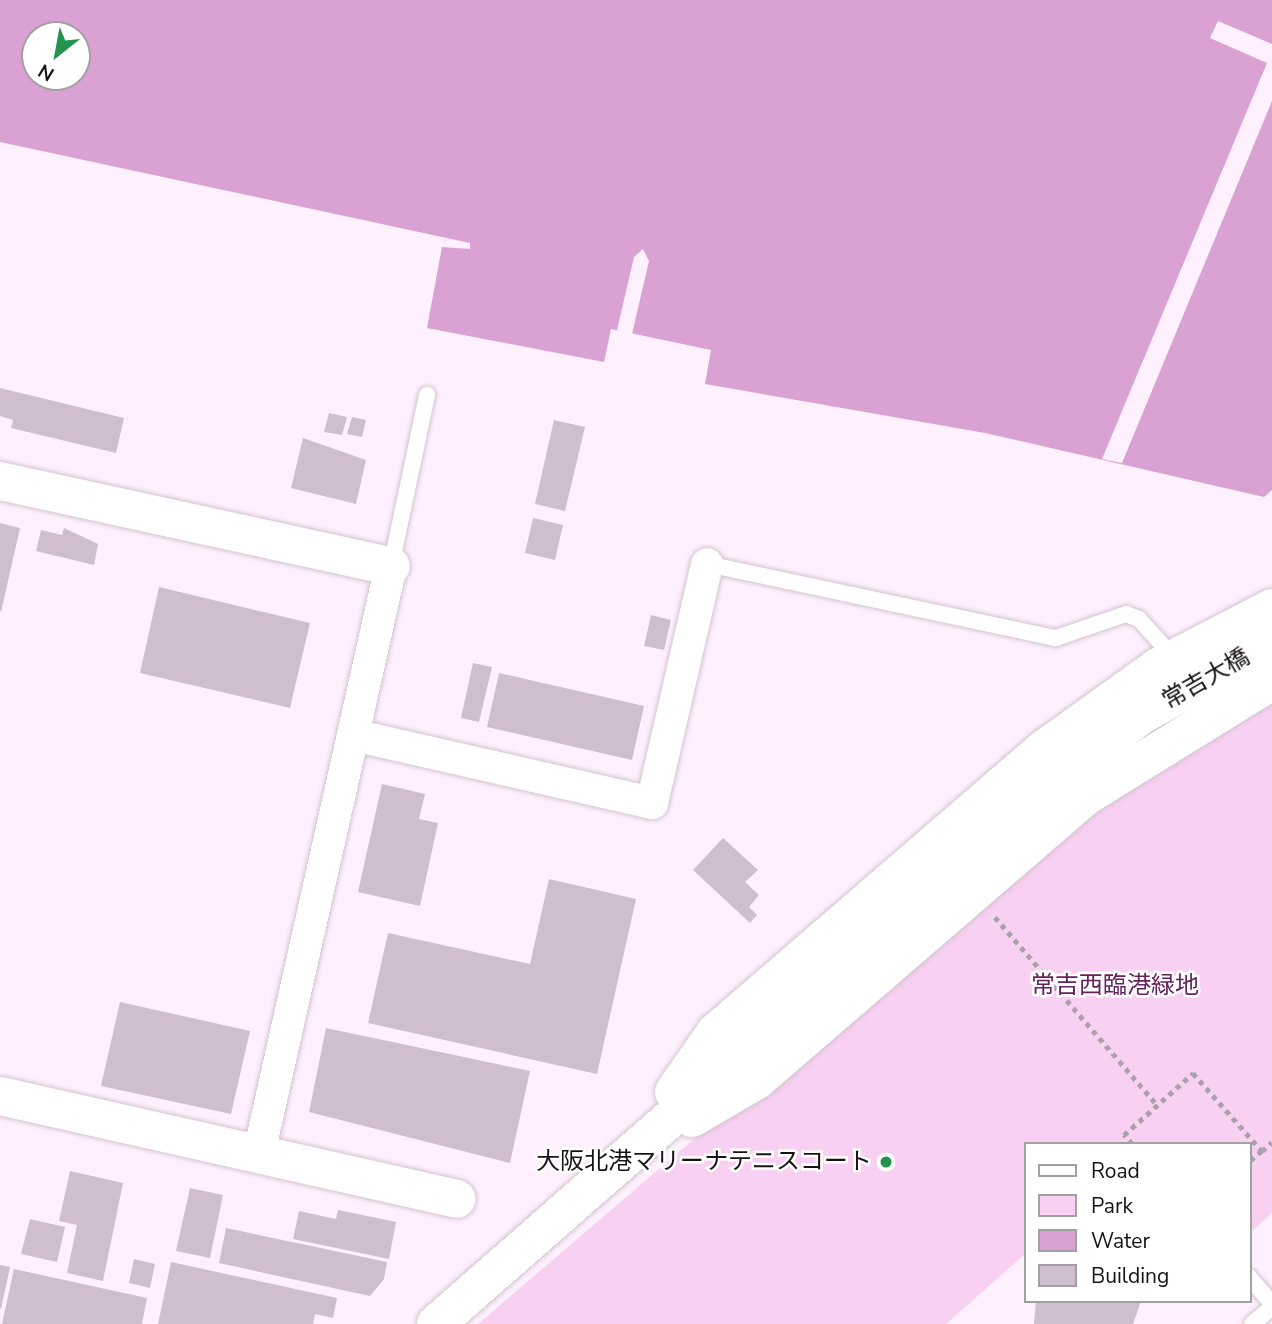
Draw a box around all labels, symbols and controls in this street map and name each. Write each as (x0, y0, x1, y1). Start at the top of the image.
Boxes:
north arrow (21, 21, 91, 91)
text: N (33, 57, 59, 87)
street label: 常吉大橋 (1157, 643, 1255, 715)
park label: 常吉西臨港緑地 (1031, 972, 1199, 1000)
legend (1024, 1142, 1251, 1303)
place label: 大阪北港マリーナテニスコート (536, 1148, 872, 1176)
marker: 大阪北港マリーナテニスコート (878, 1154, 894, 1170)
text: Road (1091, 1157, 1140, 1185)
text: Park (1091, 1192, 1133, 1220)
text: Water (1091, 1227, 1150, 1255)
text: Building (1091, 1262, 1169, 1290)

